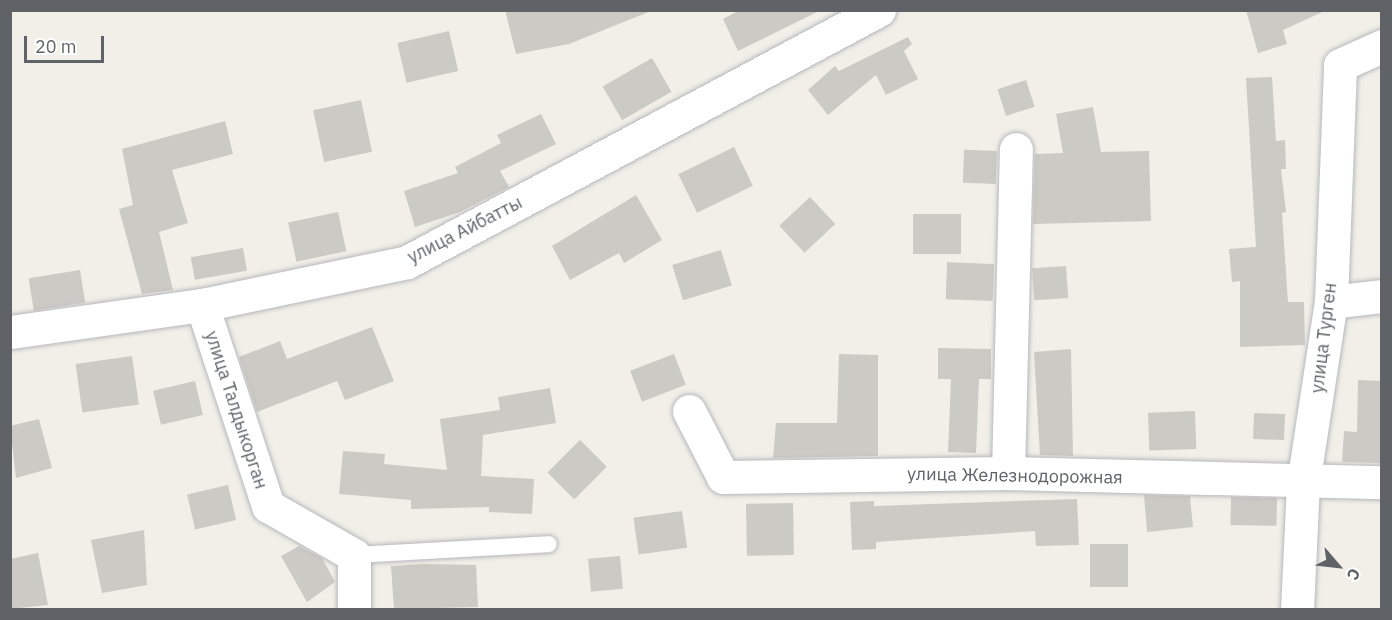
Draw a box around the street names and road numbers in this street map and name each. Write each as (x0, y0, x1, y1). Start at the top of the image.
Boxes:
street label: улица Айбатты (404, 192, 526, 268)
street label: улица Турген (1307, 282, 1341, 394)
street label: улица Талдыкорган (200, 328, 272, 492)
street label: улица Железнодорожная (907, 463, 1123, 489)

